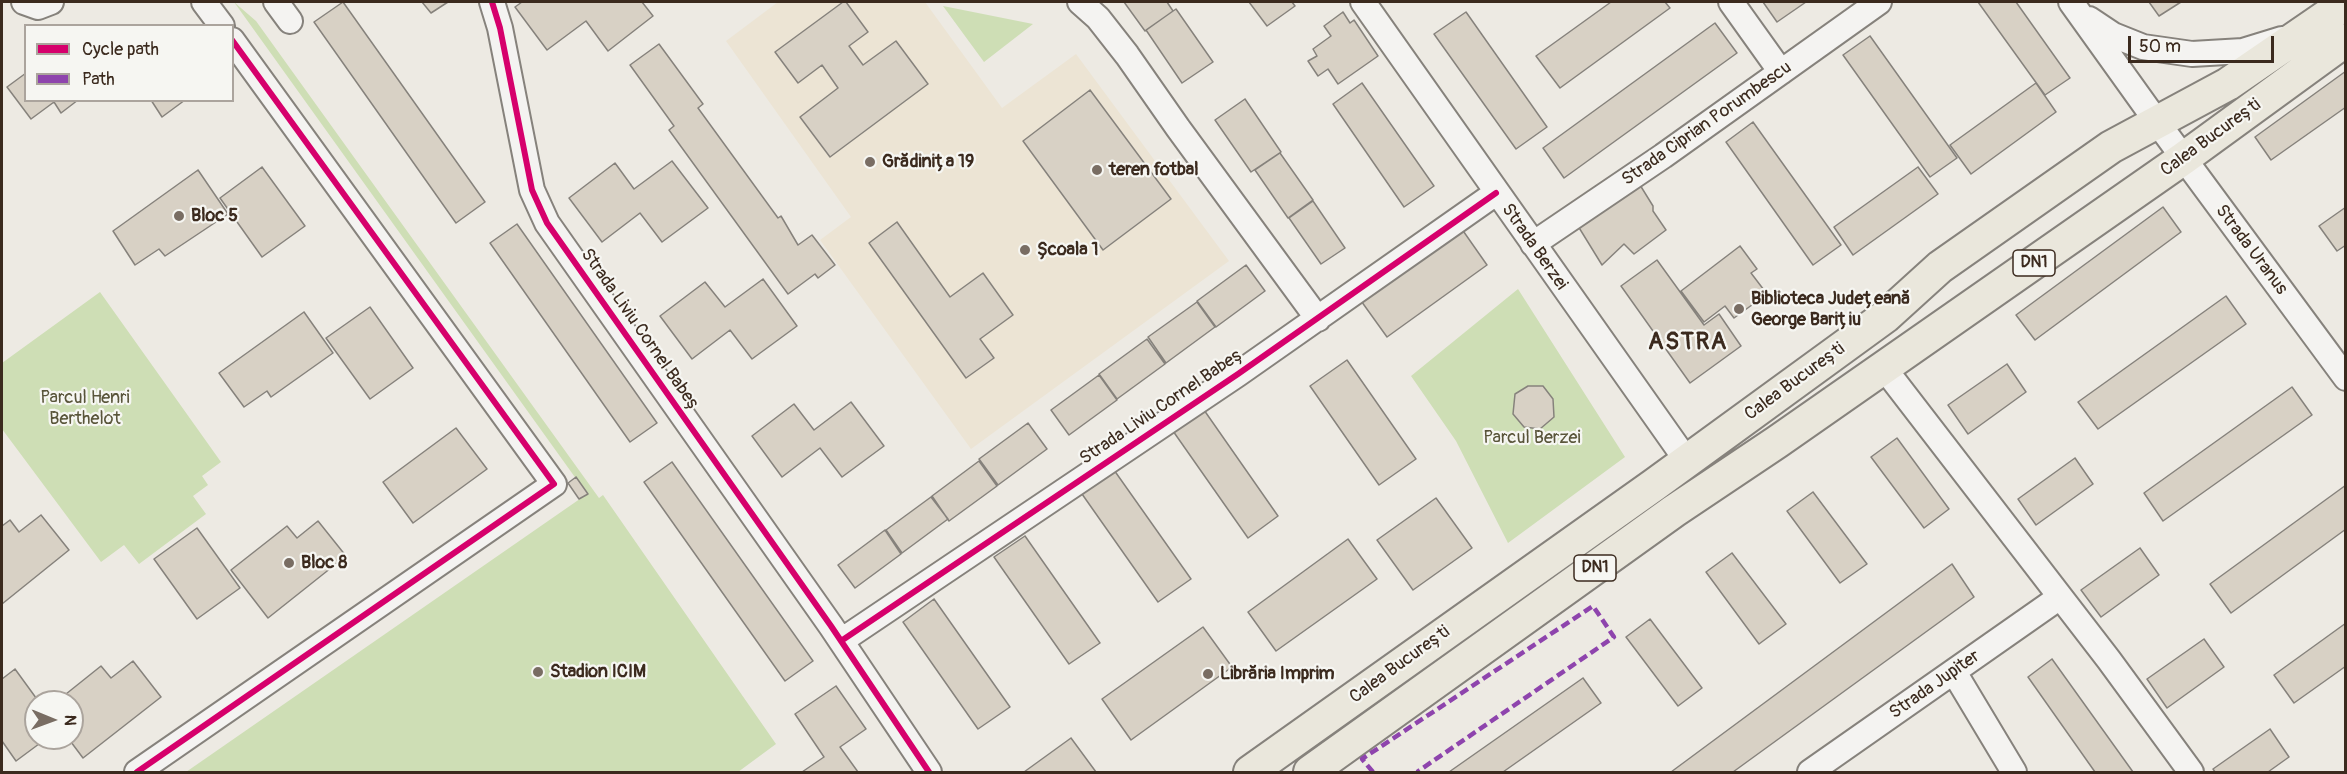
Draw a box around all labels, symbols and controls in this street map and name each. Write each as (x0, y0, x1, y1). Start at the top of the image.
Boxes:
legend (24, 24, 234, 102)
scale bar (2131, 24, 2276, 62)
text: 50 m (2139, 35, 2181, 58)
text: Cycle path (82, 38, 159, 61)
street label: Strada Ciprian Porumbescu (1618, 57, 1796, 191)
text: Path (82, 68, 115, 91)
street label: Calea București (2157, 94, 2265, 182)
place label: Grădinița 19 (882, 151, 974, 173)
marker: Grădinița 19 (863, 155, 877, 169)
place label: teren fotbal (1109, 159, 1198, 181)
marker: teren fotbal (1090, 163, 1104, 177)
street label: Strada Berzei (1496, 200, 1572, 294)
street label: Strada Uranus (2210, 201, 2292, 299)
place label: Bloc 5 (191, 205, 238, 227)
marker: Bloc 5 (172, 209, 186, 223)
place label: Școala 1 (1037, 239, 1099, 261)
marker: Școala 1 (1018, 243, 1032, 257)
street label: Strada Liviu Cornel Babeș (576, 245, 704, 415)
road number: DN1 (2013, 250, 2055, 276)
place label: Biblioteca Județeană George Barițiu (1751, 288, 1910, 330)
marker: Biblioteca Județeană George Barițiu (1732, 302, 1746, 316)
district label: ASTRA (1648, 329, 1728, 357)
street label: Calea București (1741, 338, 1849, 426)
street label: Strada Liviu Cornel Babeș (1076, 344, 1248, 470)
park label: Parcul Henri Berthelot (40, 387, 130, 430)
park label: Parcul Berzei (1483, 427, 1581, 449)
place label: Bloc 8 (301, 552, 347, 574)
road number: DN1 (1574, 555, 1616, 581)
marker: Bloc 8 (282, 556, 296, 570)
street label: Calea București (1346, 621, 1454, 709)
street label: Strada Jupiter (1886, 646, 1984, 724)
place label: Stadion ICIM (550, 661, 646, 683)
place label: Librăria Imprim (1220, 663, 1335, 685)
marker: Stadion ICIM (531, 665, 545, 679)
marker: Librăria Imprim (1201, 667, 1215, 681)
north arrow (24, 690, 84, 750)
text: N (60, 715, 80, 726)

